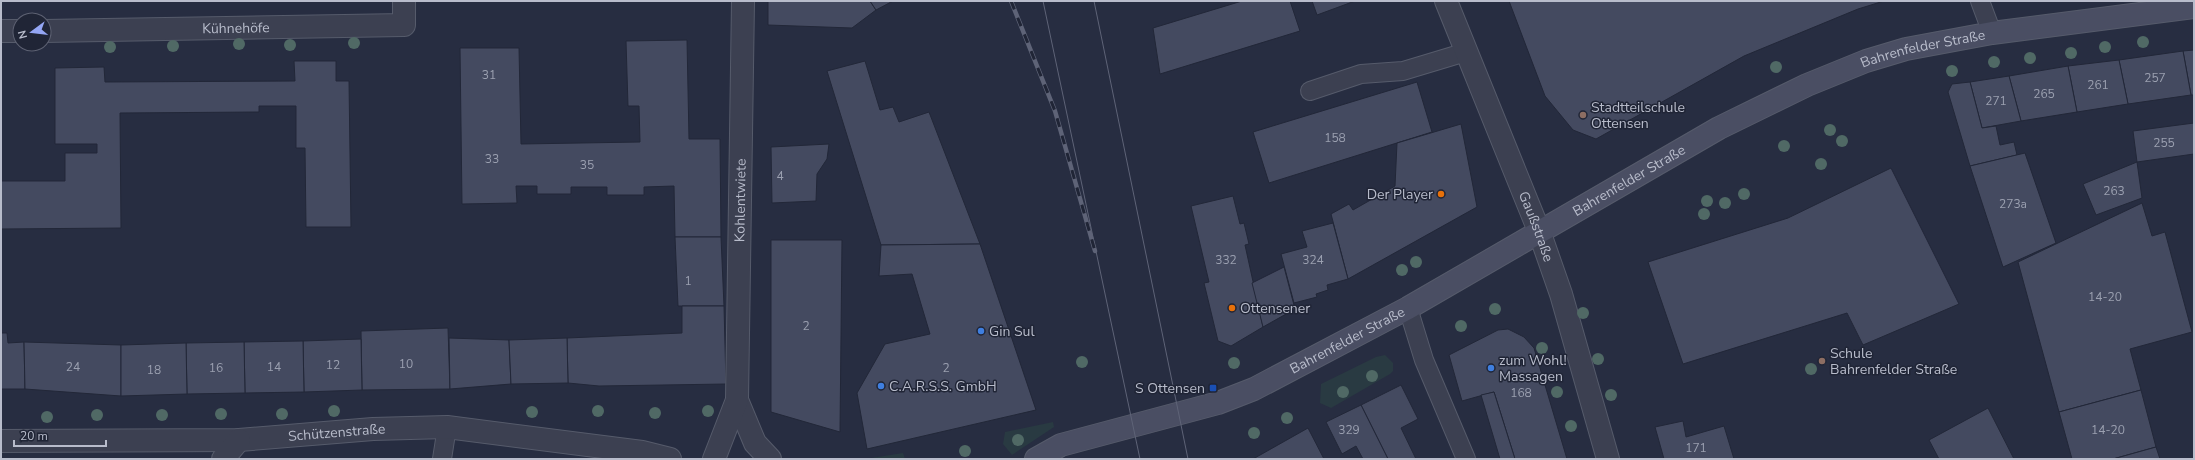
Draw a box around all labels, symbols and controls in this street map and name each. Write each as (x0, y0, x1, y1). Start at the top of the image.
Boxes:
north arrow (12, 12, 52, 52)
street label: Kühnehöfe (202, 18, 270, 38)
street label: Bahrenfelder Straße (1858, 25, 1987, 72)
text: N (15, 29, 31, 40)
house number: 31 (482, 67, 496, 83)
house number: 257 (2144, 70, 2166, 86)
house number: 261 (2087, 77, 2109, 93)
house number: 265 (2033, 86, 2055, 102)
house number: 271 (1985, 93, 2007, 109)
place label: Stadtteilschule Ottensen (1591, 98, 1685, 133)
marker: Stadtteilschule Ottensen (1578, 110, 1588, 120)
house number: 158 (1324, 130, 1346, 146)
house number: 255 (2153, 135, 2175, 151)
street label: Bahrenfelder Straße (1569, 140, 1689, 221)
house number: 33 (485, 151, 499, 167)
house number: 35 (580, 157, 594, 173)
street label: Kohlentwiete (730, 158, 751, 242)
house number: 4 (776, 168, 784, 184)
house number: 263 (2103, 183, 2125, 199)
place label: Der Player (1367, 185, 1433, 204)
marker: Der Player (1436, 189, 1446, 199)
street label: Gaußstraße (1514, 189, 1558, 264)
house number: 273a (1999, 196, 2027, 212)
house number: 332 (1215, 252, 1237, 268)
house number: 324 (1302, 252, 1324, 268)
house number: 1 (684, 273, 692, 289)
house number: 14-20 (2088, 289, 2122, 305)
place label: Ottensener (1240, 299, 1310, 318)
street label: Bahrenfelder Straße (1287, 302, 1408, 379)
marker: Ottensener (1227, 303, 1237, 313)
house number: 2 (802, 318, 810, 334)
place label: Gin Sul (989, 322, 1035, 341)
marker: Gin Sul (976, 326, 986, 336)
place label: Schule Bahrenfelder Straße (1830, 344, 1957, 379)
place label: zum Wohl! Massagen (1499, 351, 1567, 386)
house number: 10 (399, 356, 413, 372)
marker: Schule Bahrenfelder Straße (1817, 356, 1827, 366)
house number: 12 (326, 357, 340, 373)
house number: 24 (66, 359, 80, 375)
house number: 14 (267, 359, 281, 375)
house number: 16 (209, 360, 223, 376)
house number: 2 (942, 360, 950, 376)
house number: 18 (147, 362, 161, 378)
marker: zum Wohl! Massagen (1486, 363, 1496, 373)
place label: C.A.R.S.S. GmbH (889, 377, 997, 396)
place label: S Ottensen (1135, 379, 1205, 398)
marker: C.A.R.S.S. GmbH (876, 381, 886, 391)
marker: S Ottensen (1208, 383, 1218, 393)
house number: 168 (1510, 385, 1532, 401)
street label: Schützenstraße (287, 420, 386, 446)
scale bar (14, 422, 106, 448)
house number: 329 (1338, 422, 1360, 438)
house number: 14-20 (2091, 422, 2125, 438)
text: 20 m (20, 428, 48, 444)
house number: 171 (1685, 440, 1707, 456)

